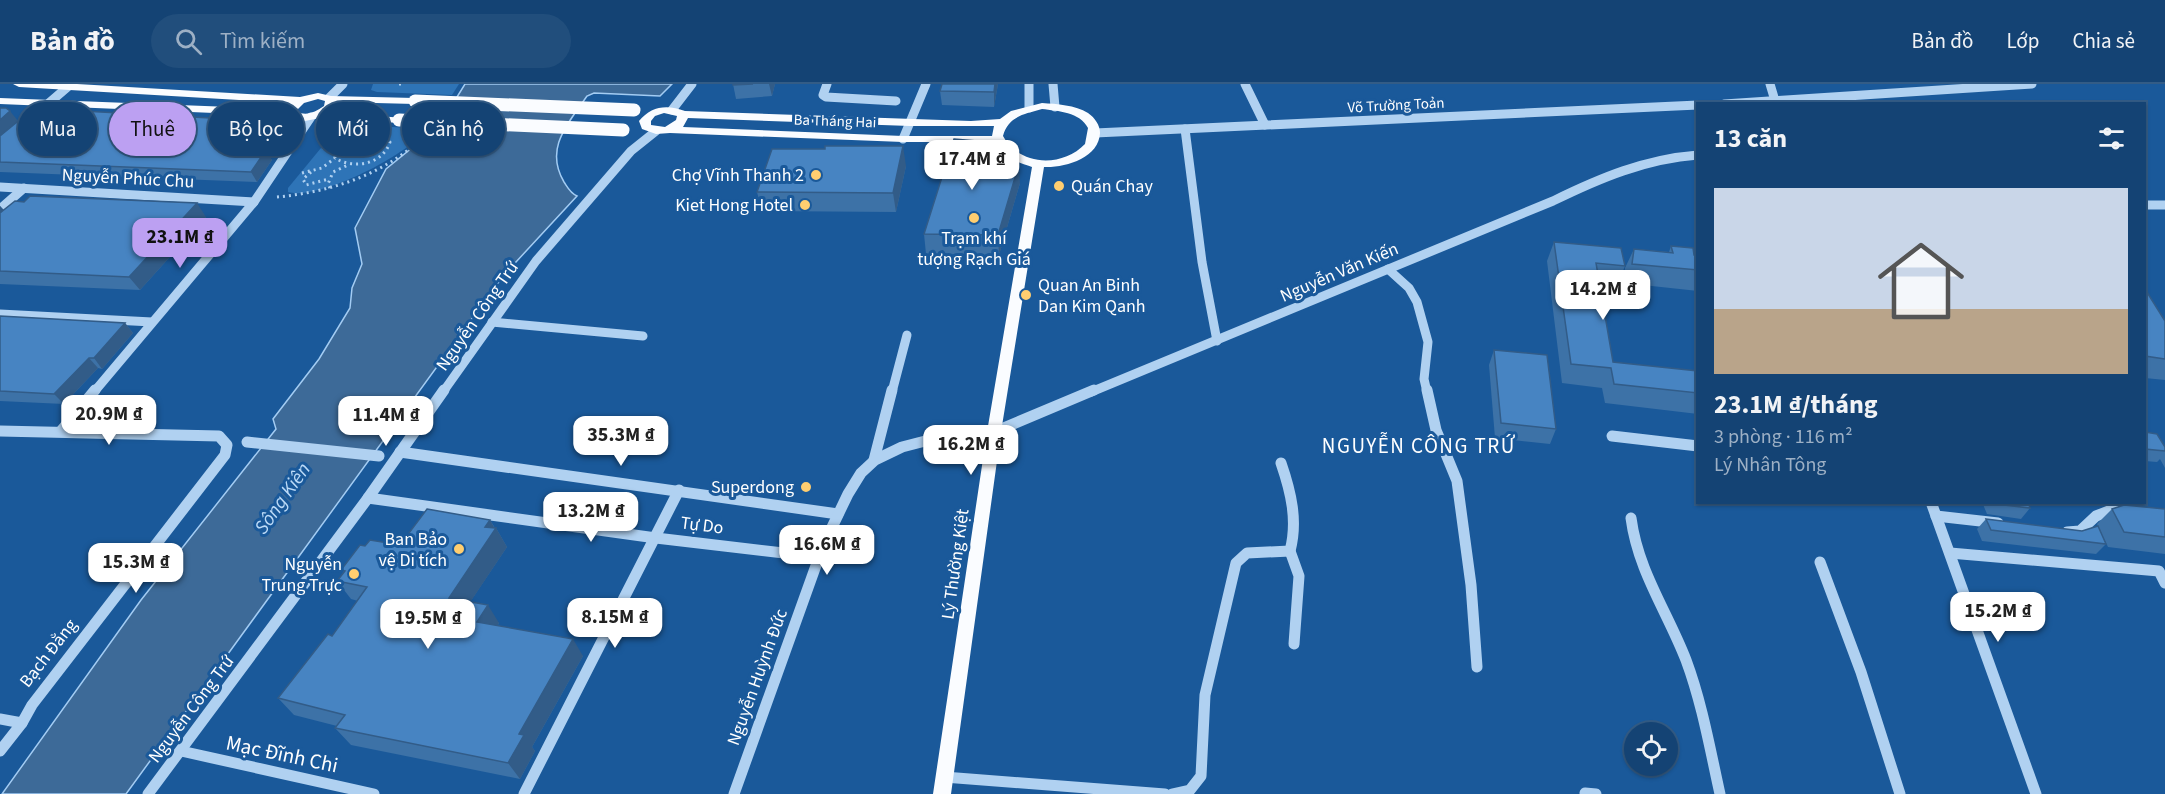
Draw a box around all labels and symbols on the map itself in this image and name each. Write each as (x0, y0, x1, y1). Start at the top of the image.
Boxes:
street label: Võ Trường Toản (1347, 92, 1445, 119)
street label: Ba Tháng Hai (793, 110, 877, 133)
pin: 17.4M ₫ (917, 140, 1027, 191)
street label: Nguyễn Phúc Chu (61, 163, 195, 194)
place label: Chợ Vĩnh Thanh 2 (672, 163, 804, 188)
marker: Chợ Vĩnh Thanh 2 (809, 168, 823, 182)
place label: Quán Chay (1071, 174, 1153, 199)
marker: Quán Chay (1052, 179, 1066, 193)
place label: Kiet Hong Hotel (675, 193, 793, 218)
marker: Kiet Hong Hotel (798, 198, 812, 212)
marker: Trạm khí tượng Rạch Giá (967, 211, 981, 225)
pin: 23.1M ₫ (125, 218, 235, 269)
place label: Trạm khí tượng Rạch Giá (917, 226, 1031, 272)
street label: Nguyễn Văn Kiến (1276, 236, 1402, 309)
street label: Nguyễn Công Trứ (430, 255, 525, 376)
pin: 14.2M ₫ (1548, 270, 1658, 321)
place label: Quan An Binh Dan Kim Qanh (1038, 273, 1146, 319)
marker: Quan An Binh Dan Kim Qanh (1019, 288, 1033, 302)
pin: 20.9M ₫ (54, 395, 164, 446)
pin: 11.4M ₫ (331, 396, 441, 447)
pin: 35.3M ₫ (566, 416, 676, 467)
pin: 16.2M ₫ (916, 425, 1026, 476)
district label: NGUYỄN CÔNG TRỨ (1322, 431, 1516, 461)
water label: Sông Kiên (248, 457, 318, 540)
place label: Superdong (711, 475, 794, 500)
marker: Superdong (799, 480, 813, 494)
pin: 13.2M ₫ (536, 492, 646, 543)
street label: Lý Thường Kiệt (935, 507, 976, 621)
street label: Tự Do (679, 510, 725, 541)
pin: 16.6M ₫ (772, 525, 882, 576)
place label: Ban Bảo vệ Di tích (379, 527, 447, 573)
marker: Ban Bảo vệ Di tích (452, 542, 466, 556)
pin: 15.3M ₫ (81, 543, 191, 594)
place label: Nguyễn Trung Trực (262, 552, 342, 598)
marker: Nguyễn Trung Trực (347, 567, 361, 581)
pin: 15.2M ₫ (1943, 592, 2053, 643)
pin: 8.15M ₫ (560, 598, 670, 649)
pin: 19.5M ₫ (373, 599, 483, 650)
street label: Nguyễn Huỳnh Đức (721, 605, 794, 749)
street label: Bạch Đằng (14, 614, 83, 693)
street label: Nguyễn Công Trứ (143, 649, 241, 768)
street label: Mạc Đĩnh Chi (223, 727, 341, 781)

